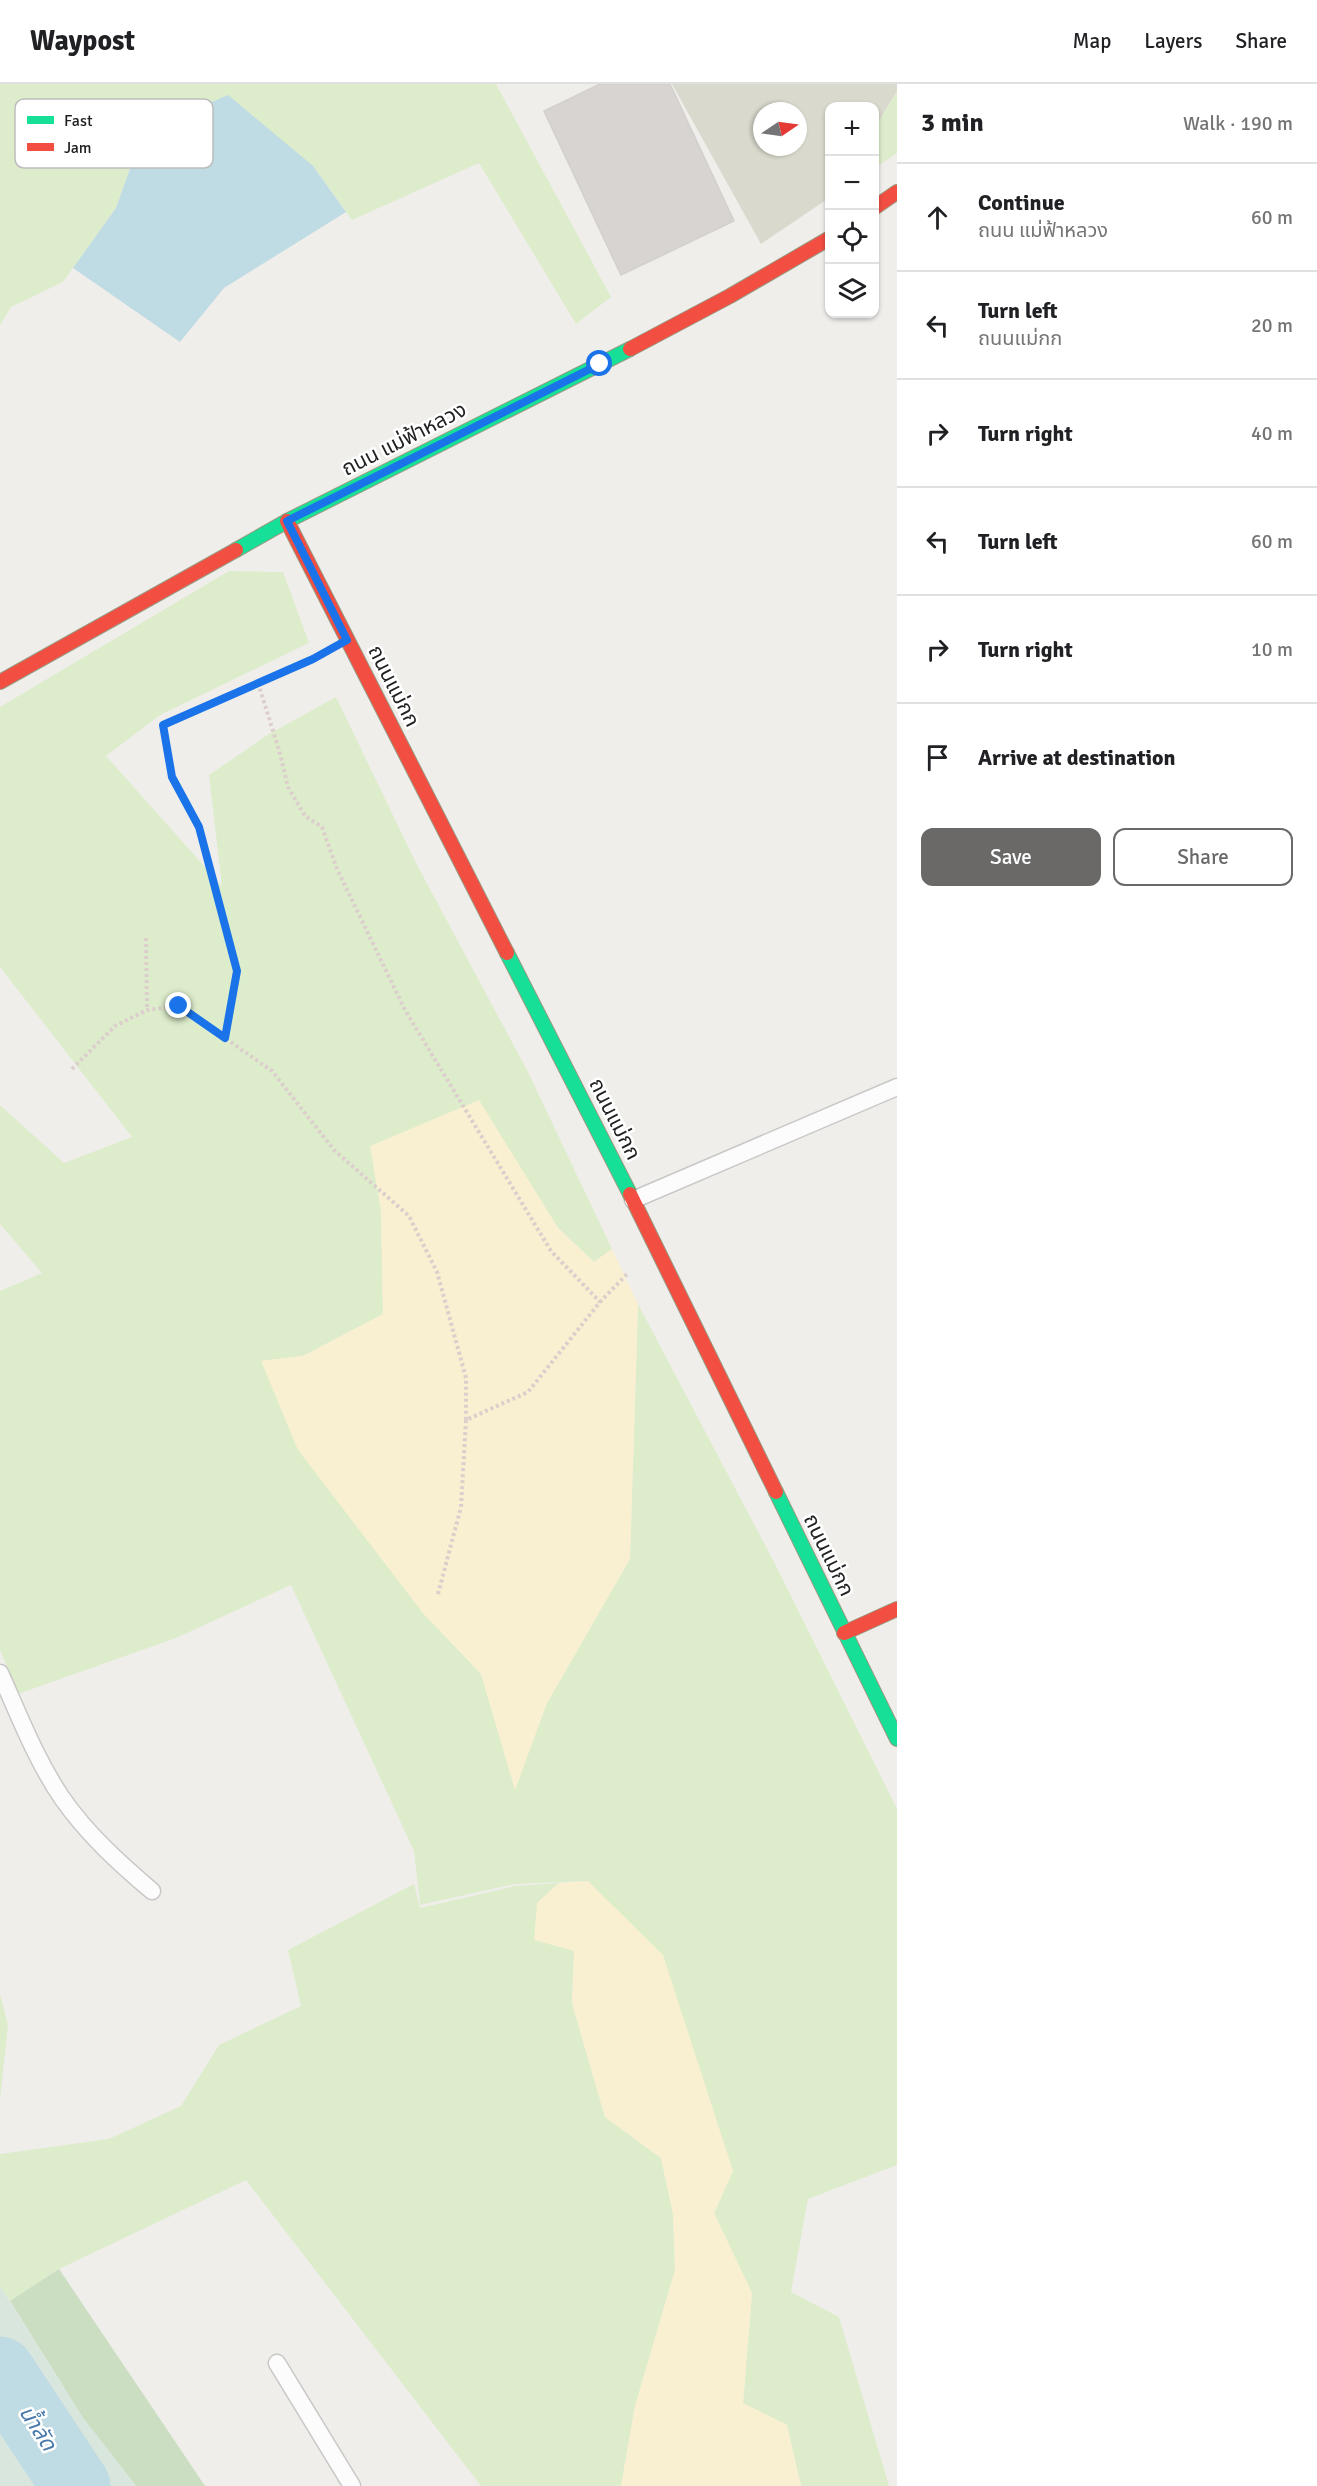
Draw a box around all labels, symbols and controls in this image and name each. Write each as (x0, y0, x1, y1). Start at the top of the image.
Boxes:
text: Waypost (30, 24, 135, 58)
text: Map (1073, 28, 1111, 54)
text: Layers (1144, 28, 1202, 54)
text: Share (1235, 28, 1287, 54)
legend (15, 99, 213, 168)
north arrow (753, 102, 807, 156)
map controls (825, 102, 879, 318)
button: + (825, 102, 879, 156)
text: 3 min (921, 107, 984, 139)
text: Fast (64, 111, 93, 131)
text: Walk · 190 m (1183, 111, 1293, 136)
text: Jam (64, 138, 92, 158)
button: − (825, 156, 879, 210)
text: Continue (978, 189, 1065, 216)
icon: ahead (921, 201, 954, 234)
text: 60 m (1251, 205, 1293, 230)
button: locate (825, 210, 879, 264)
text: ถนน แม่ฟ้าหลวง (978, 218, 1108, 243)
button: layers (825, 264, 879, 318)
text: Turn left (978, 297, 1058, 324)
icon: left (921, 309, 954, 342)
text: 20 m (1251, 313, 1293, 338)
text: ถนนแม่กก (978, 326, 1062, 351)
route start (586, 350, 612, 376)
street label: ถนน แม่ฟ้าหลวง (337, 396, 471, 482)
icon: right (921, 417, 954, 450)
text: Turn right (978, 420, 1073, 447)
text: 40 m (1251, 421, 1293, 446)
icon: left (921, 525, 954, 558)
text: Turn left (978, 528, 1058, 555)
text: 60 m (1251, 529, 1293, 554)
icon: right (921, 633, 954, 666)
text: Turn right (978, 636, 1073, 663)
text: 10 m (1251, 637, 1293, 662)
street label: ถนนแม่กก (362, 641, 426, 731)
icon: arrive (921, 741, 954, 774)
text: Arrive at destination (978, 744, 1175, 771)
button: Save (921, 828, 1101, 886)
button: Share (1113, 828, 1293, 886)
route end (165, 992, 191, 1018)
street label: ถนนแม่กก (583, 1074, 647, 1164)
street label: ถนนแม่กก (798, 1510, 860, 1600)
water label: น้ำลัด (13, 2399, 65, 2457)

